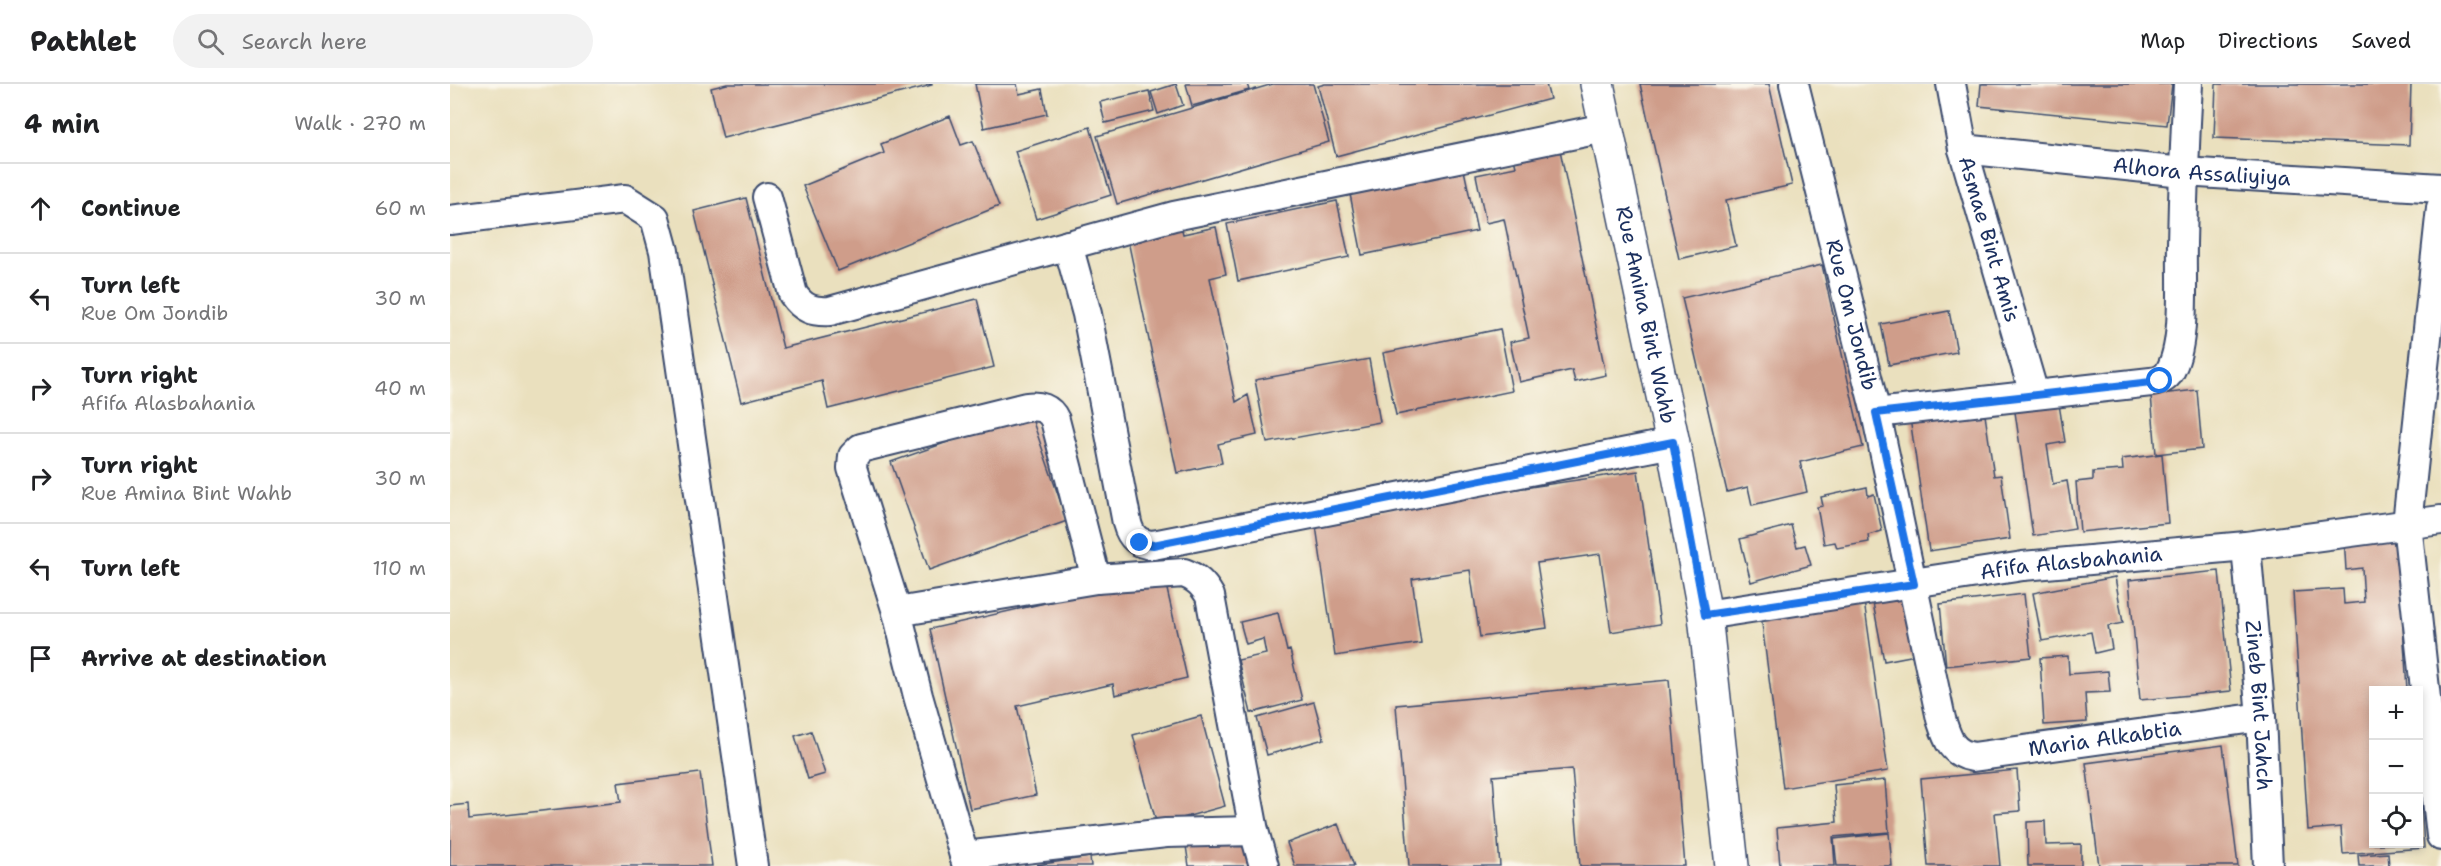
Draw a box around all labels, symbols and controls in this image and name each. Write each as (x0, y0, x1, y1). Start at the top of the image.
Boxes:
search box (173, 14, 593, 68)
text: Pathlet (30, 22, 137, 60)
icon: search (194, 25, 227, 58)
text: Search here (242, 27, 367, 56)
text: Map (2140, 27, 2185, 55)
text: Directions (2218, 27, 2318, 55)
text: Saved (2351, 27, 2411, 55)
text: 4 min (24, 106, 100, 141)
text: Walk · 270 m (294, 110, 426, 136)
street label: Alhora Assaliyiya (2112, 151, 2292, 193)
street label: Asmae Bint Amis (1952, 153, 2026, 325)
icon: ahead (24, 192, 57, 225)
text: Continue (81, 194, 181, 223)
text: 60 m (374, 195, 426, 221)
street label: Rue Amina Bint Wahb (1609, 204, 1683, 426)
street label: Rue Om Jondib (1819, 236, 1884, 393)
text: Turn left (81, 271, 180, 300)
icon: left (24, 282, 57, 315)
text: 30 m (374, 285, 426, 311)
text: Rue Om Jondib (81, 300, 228, 326)
text: Turn right (81, 361, 198, 390)
route start (2146, 367, 2172, 393)
icon: right (24, 372, 57, 405)
text: 40 m (374, 375, 426, 401)
text: Afifa Alasbahania (81, 390, 255, 416)
text: Turn right (81, 451, 198, 480)
icon: right (24, 462, 57, 495)
text: 30 m (374, 465, 426, 491)
text: Rue Amina Bint Wahb (81, 480, 292, 506)
route end (1126, 529, 1152, 555)
street label: Afifa Alasbahania (1978, 540, 2163, 586)
icon: left (24, 552, 57, 585)
text: Turn left (81, 554, 180, 583)
text: 110 m (372, 555, 426, 581)
street label: Zineb Bint Jahch (2239, 619, 2278, 792)
icon: arrive (24, 642, 57, 675)
text: Arrive at destination (81, 644, 327, 673)
map controls (2369, 686, 2423, 848)
button: + (2369, 686, 2423, 740)
street label: Maria Alkabtia (2027, 714, 2183, 763)
button: − (2369, 740, 2423, 794)
button: locate (2369, 794, 2423, 848)

